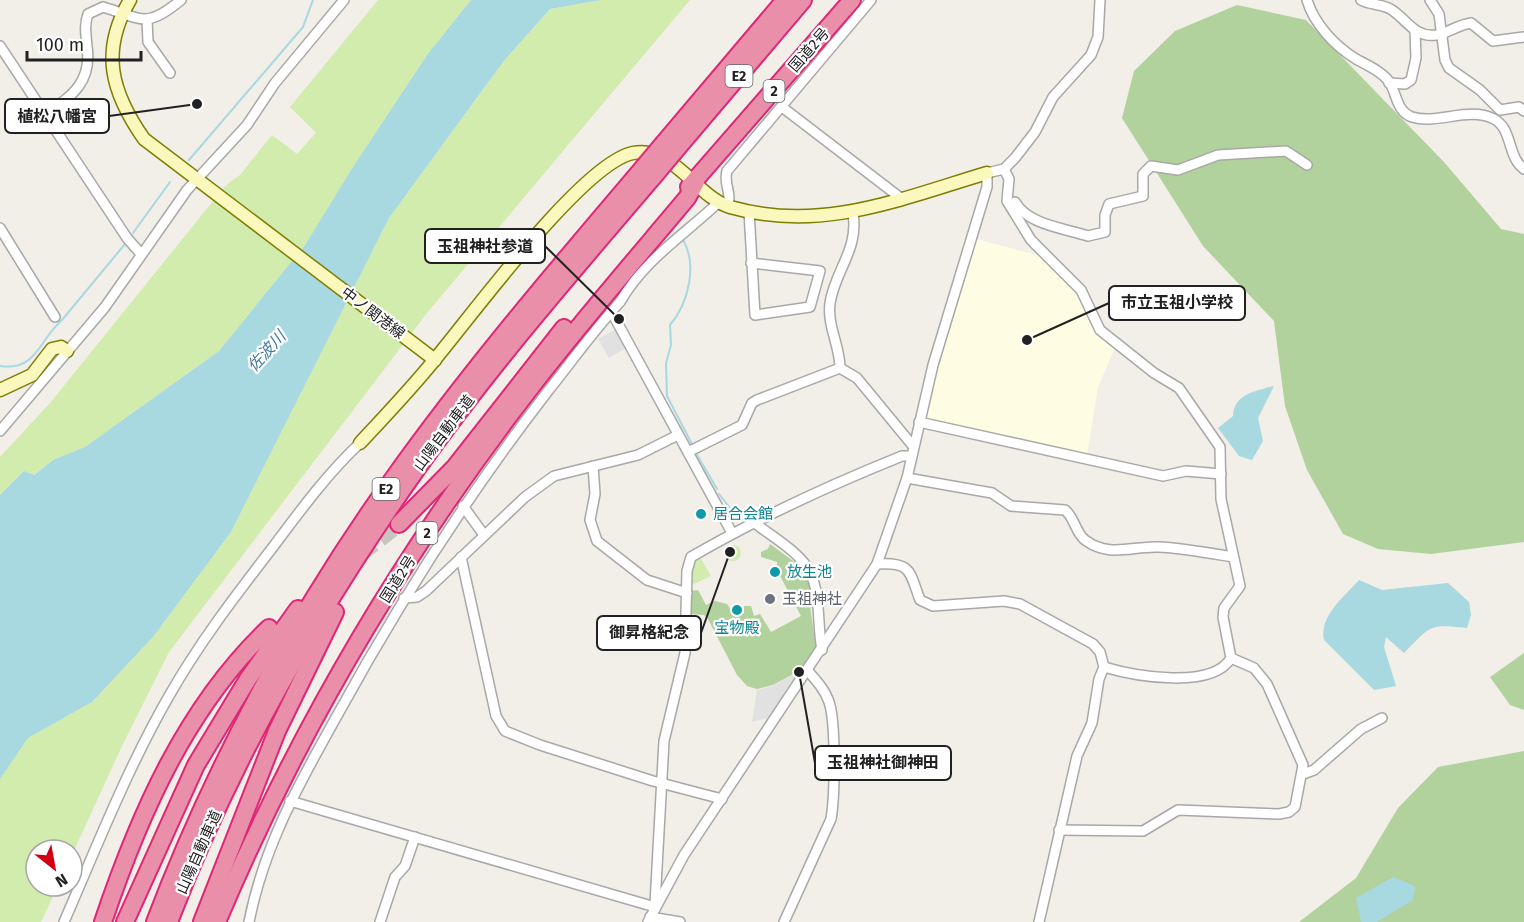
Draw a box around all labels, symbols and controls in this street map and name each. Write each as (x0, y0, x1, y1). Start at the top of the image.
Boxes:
scale bar (27, 24, 141, 62)
street label: 国道2号 (785, 24, 833, 76)
text: 100 m (36, 34, 84, 56)
road number: E2 (726, 65, 752, 87)
road number: 2 (764, 80, 784, 102)
callout: 植松八幡宮 (5, 99, 109, 133)
text: 植松八幡宮 (17, 107, 97, 126)
callout: 玉祖神社参道 (425, 229, 545, 263)
text: 玉祖神社参道 (437, 237, 533, 256)
street label: 中ノ関港線 (338, 283, 408, 343)
callout: 市立玉祖小学校 (1109, 286, 1245, 320)
text: 市立玉祖小学校 (1121, 293, 1233, 312)
water label: 佐波川 (243, 326, 291, 376)
street label: 山陽自動車道 (410, 392, 478, 474)
road number: E2 (372, 478, 400, 500)
place label: 居合会館 (713, 505, 773, 523)
marker: 居合会館 (694, 507, 708, 521)
road number: 2 (416, 522, 438, 544)
street label: 国道2号 (376, 552, 420, 606)
place label: 放生池 (787, 563, 832, 581)
marker: 放生池 (768, 565, 782, 579)
place label: 玉祖神社 (782, 590, 842, 608)
marker: 玉祖神社 (763, 592, 777, 606)
marker: 宝物殿 (730, 603, 744, 617)
callout: 御昇格紀念 (597, 616, 701, 650)
place label: 宝物殿 (714, 619, 760, 637)
text: 御昇格紀念 (609, 623, 689, 642)
callout: 玉祖神社御神田 (815, 746, 951, 780)
text: 玉祖神社御神田 (827, 753, 939, 772)
street label: 山陽自動車道 (172, 807, 226, 897)
north arrow (24, 838, 84, 898)
text: N (52, 870, 71, 891)

